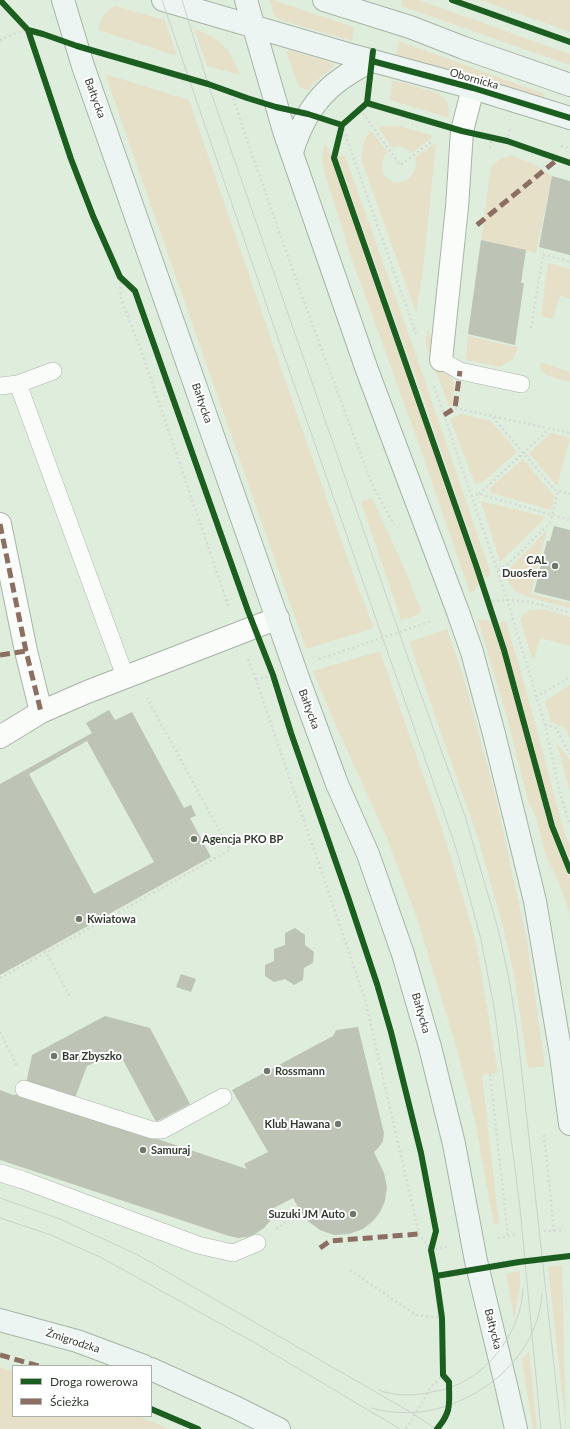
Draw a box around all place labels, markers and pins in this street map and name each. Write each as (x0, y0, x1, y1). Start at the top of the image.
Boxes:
place label: CAL Duosfera (502, 553, 547, 579)
marker: CAL Duosfera (550, 561, 560, 571)
place label: Agencja PKO BP (202, 832, 283, 846)
marker: Agencja PKO BP (189, 834, 199, 844)
place label: Kwiatowa (87, 912, 136, 926)
marker: Kwiatowa (74, 914, 84, 924)
place label: Bar Zbyszko (62, 1049, 122, 1063)
marker: Bar Zbyszko (49, 1051, 59, 1061)
place label: Rossmann (275, 1064, 325, 1078)
marker: Rossmann (262, 1066, 272, 1076)
place label: Klub Hawana (265, 1117, 330, 1131)
marker: Klub Hawana (333, 1119, 343, 1129)
place label: Samuraj (151, 1143, 190, 1157)
marker: Samuraj (138, 1145, 148, 1155)
place label: Suzuki JM Auto (268, 1207, 345, 1221)
marker: Suzuki JM Auto (348, 1209, 358, 1219)

